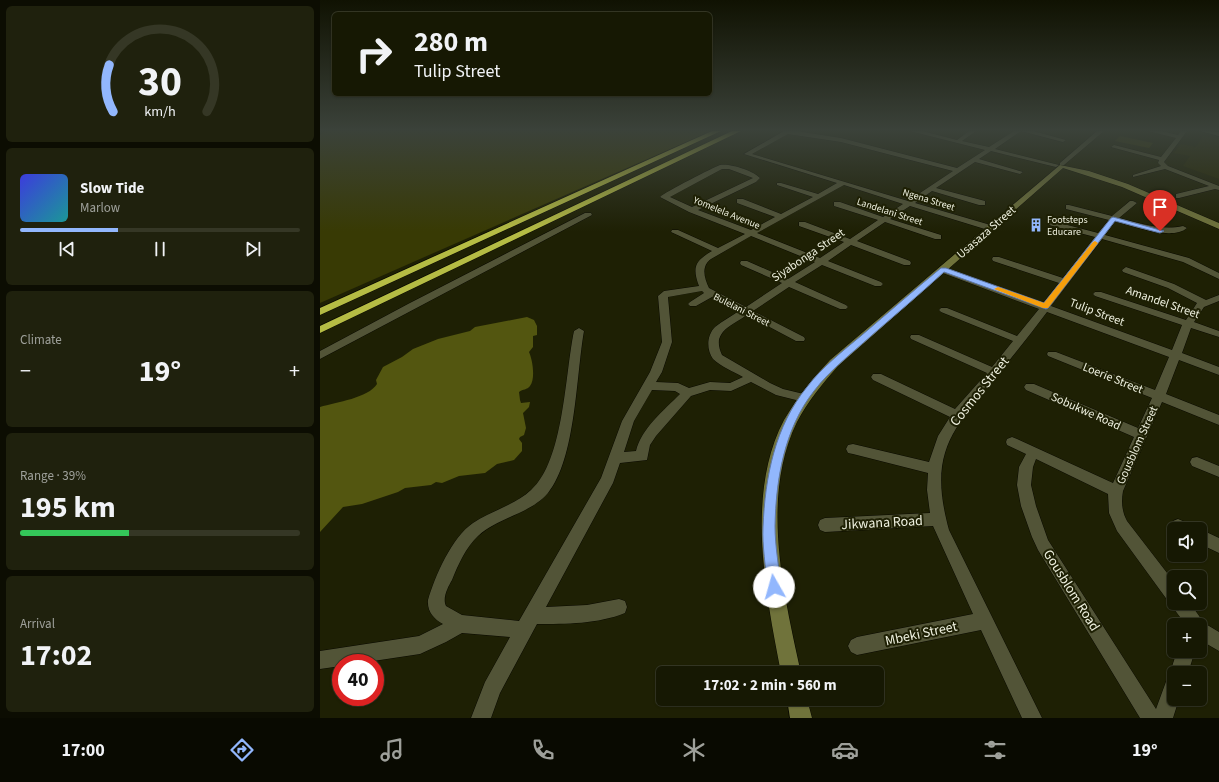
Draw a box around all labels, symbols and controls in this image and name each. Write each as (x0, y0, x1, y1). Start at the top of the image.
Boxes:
text: 280 m (414, 22, 488, 62)
icon: right (348, 28, 400, 80)
text: 30 (138, 52, 182, 112)
text: Tulip Street (414, 59, 500, 84)
text: km/h (144, 101, 176, 122)
text: Slow Tide (80, 178, 144, 199)
street label: Ngena Street (901, 185, 957, 215)
pin (1143, 190, 1177, 231)
street label: Yomelela Avenue (690, 193, 762, 233)
street label: Landelani Street (855, 195, 925, 229)
icon: arrive (1149, 196, 1171, 218)
text: Marlow (80, 199, 120, 217)
street label: Usasaza Street (953, 202, 1020, 263)
place label: Footsteps Educare (1047, 213, 1088, 239)
building icon: Footsteps Educare (1028, 217, 1044, 233)
street label: Siyabonga Street (768, 225, 848, 286)
icon: previous (56, 238, 78, 260)
icon: pause (149, 238, 171, 260)
icon: next (242, 238, 264, 260)
street label: Amandel Street (1124, 282, 1202, 323)
street label: Bulelani Street (711, 290, 773, 330)
street label: Tulip Street (1067, 294, 1127, 331)
text: Climate (20, 331, 62, 349)
text: 19° (139, 350, 181, 393)
street label: Cosmos Street (945, 352, 1014, 431)
text: − (20, 355, 31, 387)
text: + (289, 355, 300, 387)
street label: Loerie Street (1080, 359, 1146, 398)
street label: Sobukwe Road (1048, 388, 1123, 434)
street label: Gousblom Street (1113, 403, 1162, 487)
text: Range · 39% (20, 467, 86, 485)
text: 195 km (20, 486, 116, 529)
street label: Jikwana Road (841, 511, 923, 535)
map controls (1167, 522, 1207, 706)
button: sound (1167, 522, 1207, 562)
street label: Gousblom Road (1038, 546, 1104, 635)
position arrow (753, 566, 795, 608)
button: search (1167, 570, 1207, 610)
text: Arrival (20, 615, 55, 633)
street label: Mbeki Street (883, 617, 959, 651)
button: + (1167, 618, 1207, 658)
text: 17:02 (20, 634, 92, 677)
speed limit sign: 40 (332, 654, 384, 706)
button: − (1167, 666, 1207, 706)
text: 17:02 · 2 min · 560 m (703, 675, 837, 696)
icon: directions (228, 736, 256, 764)
icon: music (378, 736, 406, 764)
icon: phone (529, 736, 557, 764)
icon: climate (680, 736, 708, 764)
icon: car (831, 736, 859, 764)
icon: filters (981, 736, 1009, 764)
text: 17:00 (61, 738, 105, 763)
text: 19° (1132, 738, 1158, 763)

